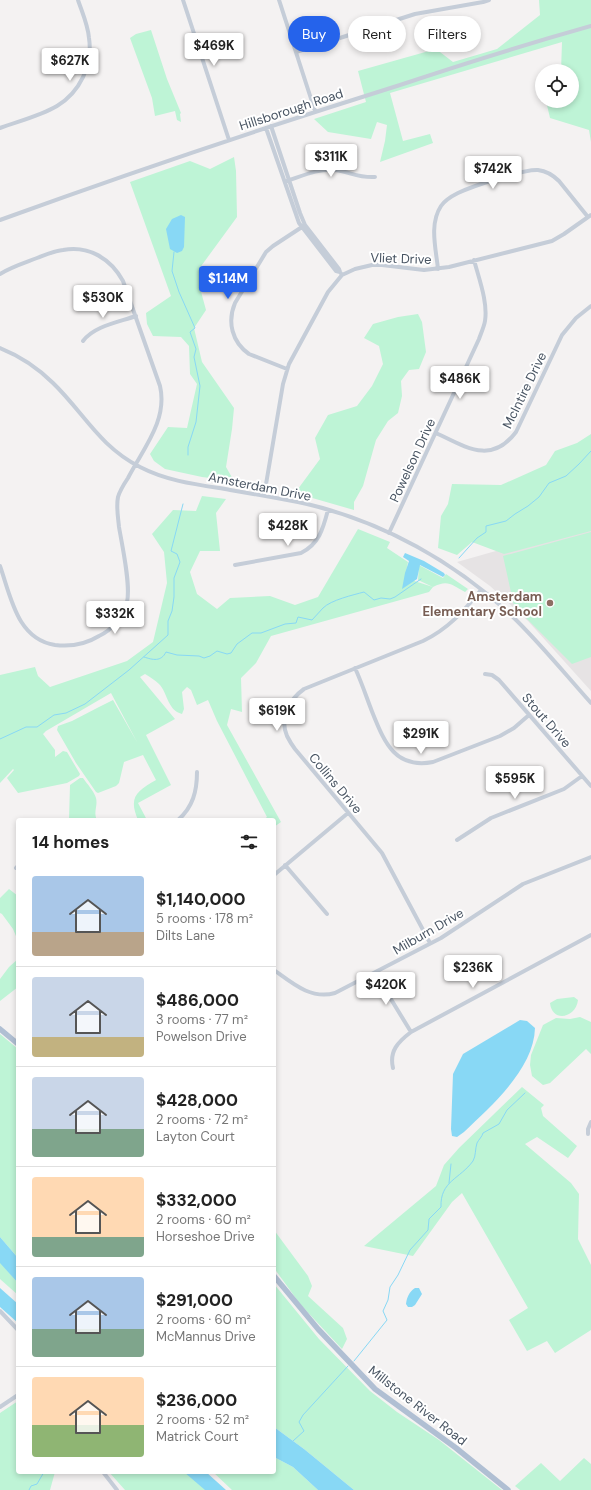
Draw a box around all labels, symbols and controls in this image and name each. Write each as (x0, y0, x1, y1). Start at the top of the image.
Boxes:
chip: Buy (288, 16, 340, 52)
chip: Rent (348, 16, 406, 52)
chip: Filters (414, 16, 481, 52)
pin: $469K (186, 33, 242, 67)
text: $469K (193, 37, 235, 54)
pin: $627K (42, 48, 98, 82)
text: $627K (51, 52, 89, 69)
map controls (535, 64, 579, 108)
button: locate (535, 64, 579, 108)
street label: Hillsborough Road (237, 85, 345, 134)
pin: $311K (303, 144, 359, 178)
text: $311K (314, 148, 348, 165)
pin: $742K (465, 156, 521, 190)
text: $742K (474, 160, 512, 177)
street label: Vliet Drive (370, 249, 432, 268)
pin: $1.14M (195, 266, 261, 300)
text: $1.14M (208, 270, 248, 287)
pin: $530K (75, 285, 131, 319)
text: $530K (82, 289, 124, 306)
street label: McIntire Drive (499, 349, 550, 431)
pin: $486K (432, 366, 488, 400)
text: $486K (439, 370, 481, 387)
street label: Powelson Drive (386, 416, 439, 505)
street label: Amsterdam Drive (207, 468, 313, 505)
pin: $428K (260, 513, 316, 547)
text: $428K (268, 517, 308, 534)
place label: Amsterdam Elementary School (422, 588, 542, 620)
marker: Amsterdam Elementary School (545, 598, 555, 608)
pin: $332K (87, 601, 143, 635)
text: $332K (95, 605, 135, 622)
street label: Stout Drive (518, 689, 575, 751)
pin: $619K (249, 698, 305, 732)
text: $619K (258, 702, 296, 719)
pin: $291K (393, 721, 449, 755)
text: $291K (403, 725, 439, 742)
street label: Collins Drive (305, 749, 366, 817)
pin: $595K (487, 766, 543, 800)
text: $595K (495, 770, 535, 787)
text: 14 homes (32, 831, 109, 853)
icon: filters (238, 831, 260, 853)
text: $1,140,000 (156, 888, 245, 910)
icon: home (64, 892, 112, 940)
street label: Milburn Drive (390, 904, 467, 959)
text: 5 rooms · 178 m² (156, 910, 253, 927)
text: Dilts Lane (156, 927, 215, 944)
pin: $236K (445, 955, 501, 989)
text: $236K (453, 959, 493, 976)
pin: $420K (358, 972, 414, 1006)
text: $420K (365, 976, 407, 993)
text: $486,000 (156, 989, 239, 1011)
icon: home (64, 993, 112, 1041)
text: 3 rooms · 77 m² (156, 1011, 248, 1028)
text: Powelson Drive (156, 1028, 247, 1045)
text: $428,000 (156, 1089, 238, 1111)
icon: home (64, 1093, 112, 1141)
text: 2 rooms · 72 m² (156, 1111, 248, 1128)
text: Layton Court (156, 1128, 235, 1145)
text: $332,000 (156, 1189, 237, 1211)
icon: home (64, 1193, 112, 1241)
text: 2 rooms · 60 m² (156, 1211, 251, 1228)
text: Horseshoe Drive (156, 1228, 255, 1245)
text: $291,000 (156, 1289, 233, 1311)
icon: home (64, 1293, 112, 1341)
text: 2 rooms · 60 m² (156, 1311, 251, 1328)
text: McMannus Drive (156, 1328, 256, 1345)
street label: Millstone River Road (365, 1362, 470, 1449)
text: $236,000 (156, 1389, 237, 1411)
icon: home (64, 1393, 112, 1441)
text: 2 rooms · 52 m² (156, 1411, 249, 1428)
text: Matrick Court (156, 1428, 239, 1445)

